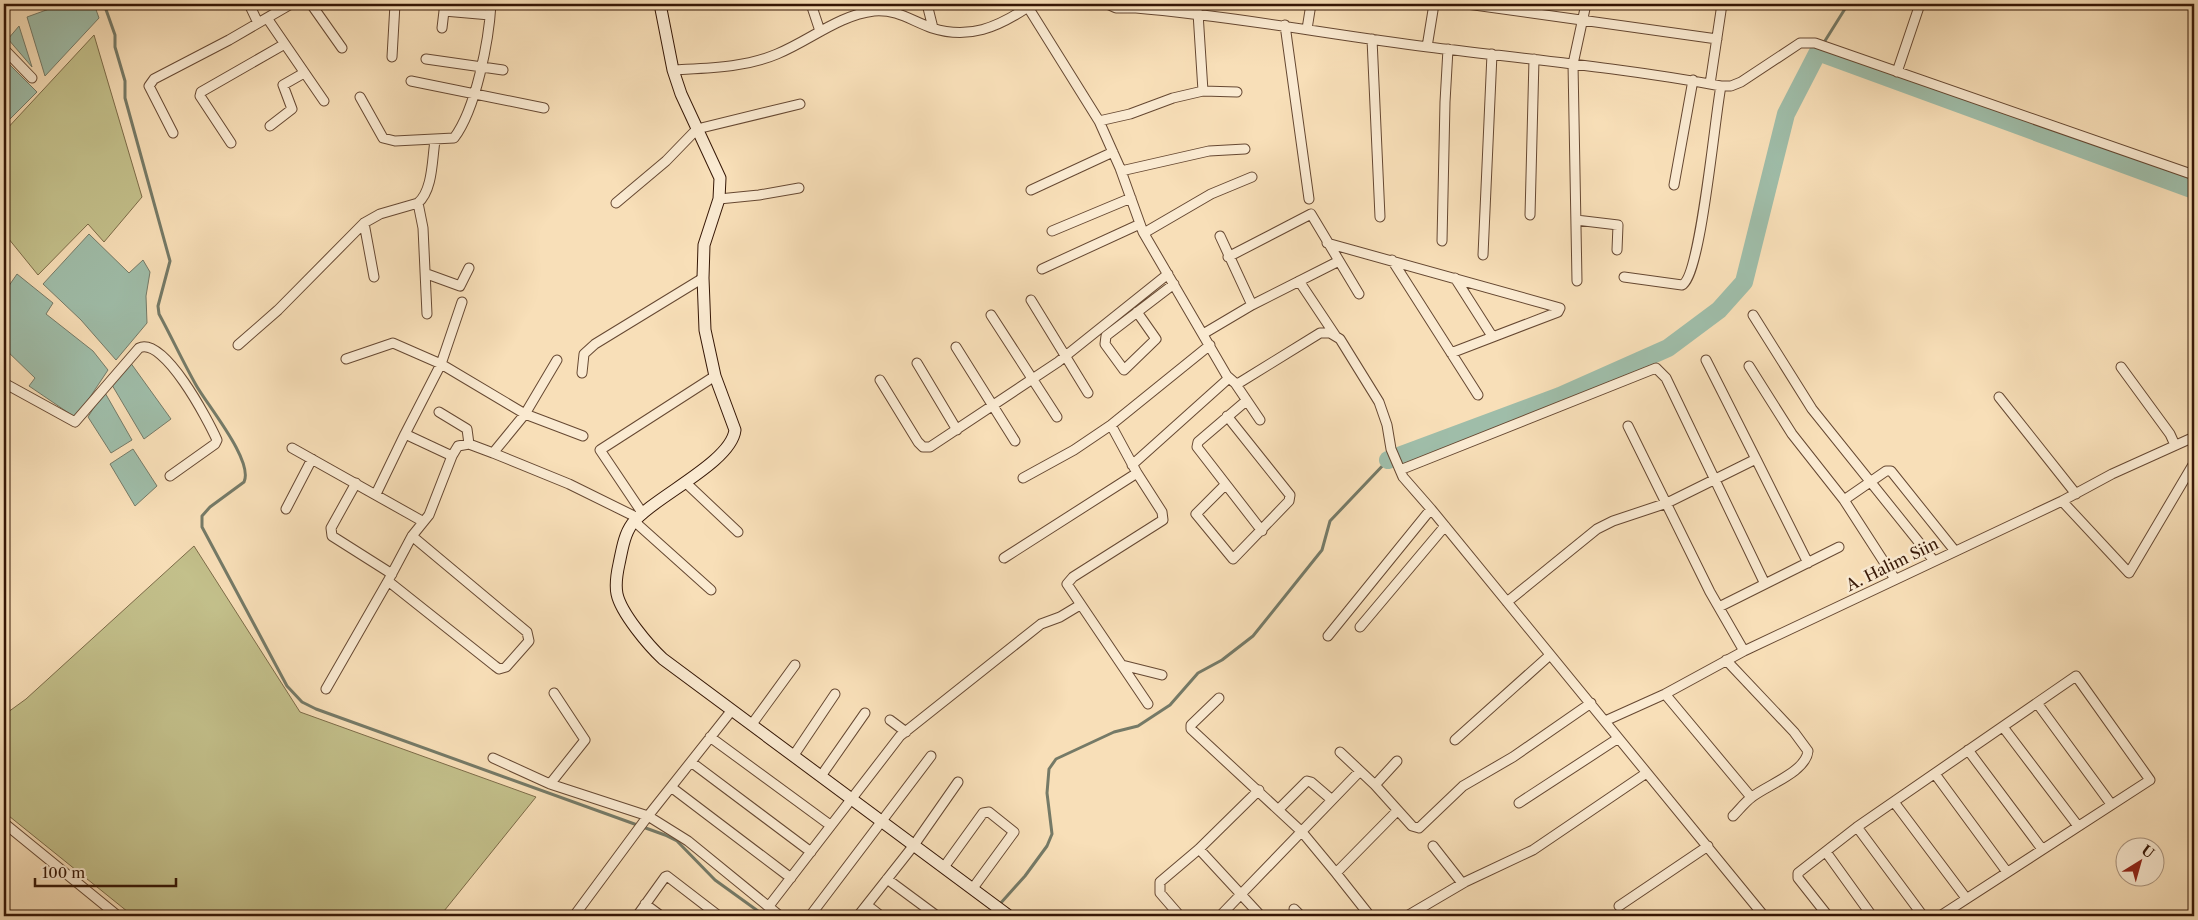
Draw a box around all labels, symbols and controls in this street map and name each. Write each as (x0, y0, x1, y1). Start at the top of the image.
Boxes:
street label: A. Halim Siin (1842, 533, 1942, 595)
north arrow (2116, 838, 2166, 888)
text: U (2138, 841, 2158, 863)
scale bar (35, 855, 176, 887)
text: 100 m (42, 863, 85, 882)

